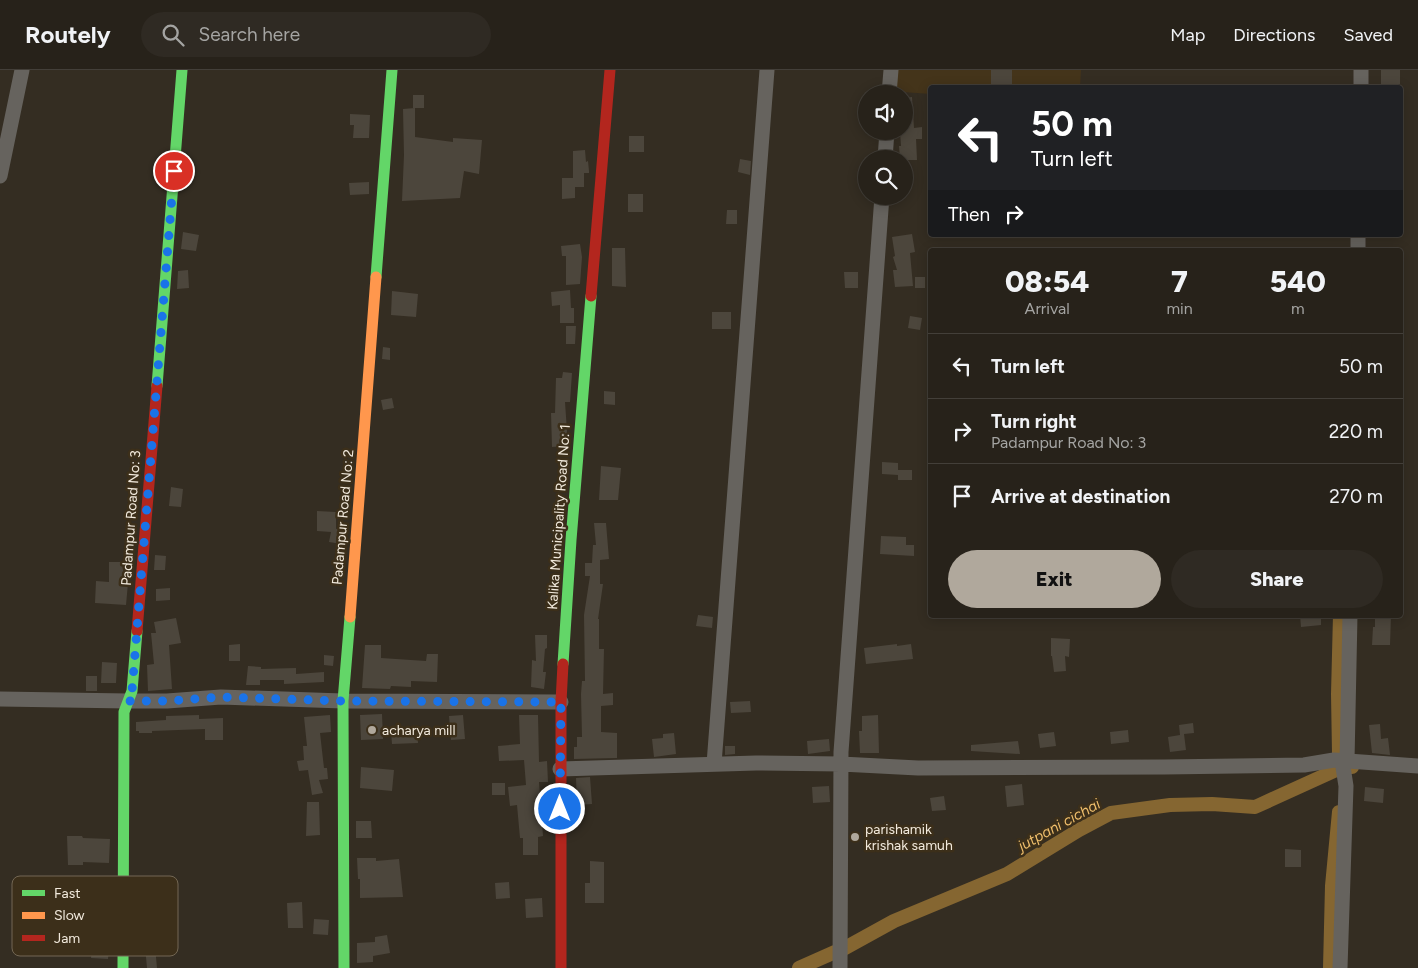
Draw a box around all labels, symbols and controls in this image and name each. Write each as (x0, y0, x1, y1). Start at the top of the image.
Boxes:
search box (141, 12, 491, 57)
text: Routely (25, 20, 111, 49)
icon: search (159, 21, 187, 49)
text: Search here (199, 23, 300, 46)
text: Map (1170, 24, 1205, 46)
text: Directions (1233, 24, 1315, 46)
text: Saved (1343, 24, 1393, 46)
map controls (858, 85, 913, 205)
button: sound (858, 85, 913, 140)
text: 50 m (1031, 103, 1113, 145)
icon: left (948, 105, 1013, 170)
text: Turn left (1031, 145, 1113, 172)
pin (153, 150, 195, 192)
button: search (858, 150, 913, 205)
icon: arrive (160, 157, 188, 185)
icon: right (1000, 200, 1028, 228)
text: Then (948, 203, 990, 226)
text: 08:54 (1005, 263, 1089, 300)
text: 7 (1171, 263, 1188, 300)
text: 540 (1270, 263, 1326, 300)
text: Arrival (1025, 299, 1070, 318)
text: min (1166, 299, 1193, 318)
text: m (1291, 299, 1305, 318)
icon: left (948, 352, 976, 380)
text: Turn left (991, 355, 1065, 378)
text: 50 m (1339, 355, 1383, 378)
text: Turn right (991, 410, 1077, 433)
icon: right (948, 417, 976, 445)
text: 220 m (1329, 420, 1383, 443)
street label: Kalika Municipality Road No: 1 (544, 424, 574, 610)
text: Padampur Road No: 3 (991, 433, 1146, 452)
street label: Padampur Road No: 2 (329, 448, 357, 586)
street label: Padampur Road No: 3 (118, 450, 144, 586)
icon: arrive (948, 482, 976, 510)
text: Arrive at destination (991, 485, 1170, 508)
text: 270 m (1329, 485, 1383, 508)
button: Exit (948, 550, 1161, 608)
button: Share (1171, 550, 1383, 608)
place label: acharya mill (382, 722, 456, 739)
marker: acharya mill (366, 724, 378, 736)
position arrow (533, 782, 585, 834)
water label: jutpani cichai (1013, 795, 1104, 856)
place label: parishamik krishak samuh (865, 821, 953, 854)
marker: parishamik krishak samuh (849, 831, 861, 843)
legend (12, 876, 178, 956)
text: Fast (54, 885, 80, 902)
text: Slow (54, 907, 85, 924)
text: Jam (54, 930, 80, 947)

